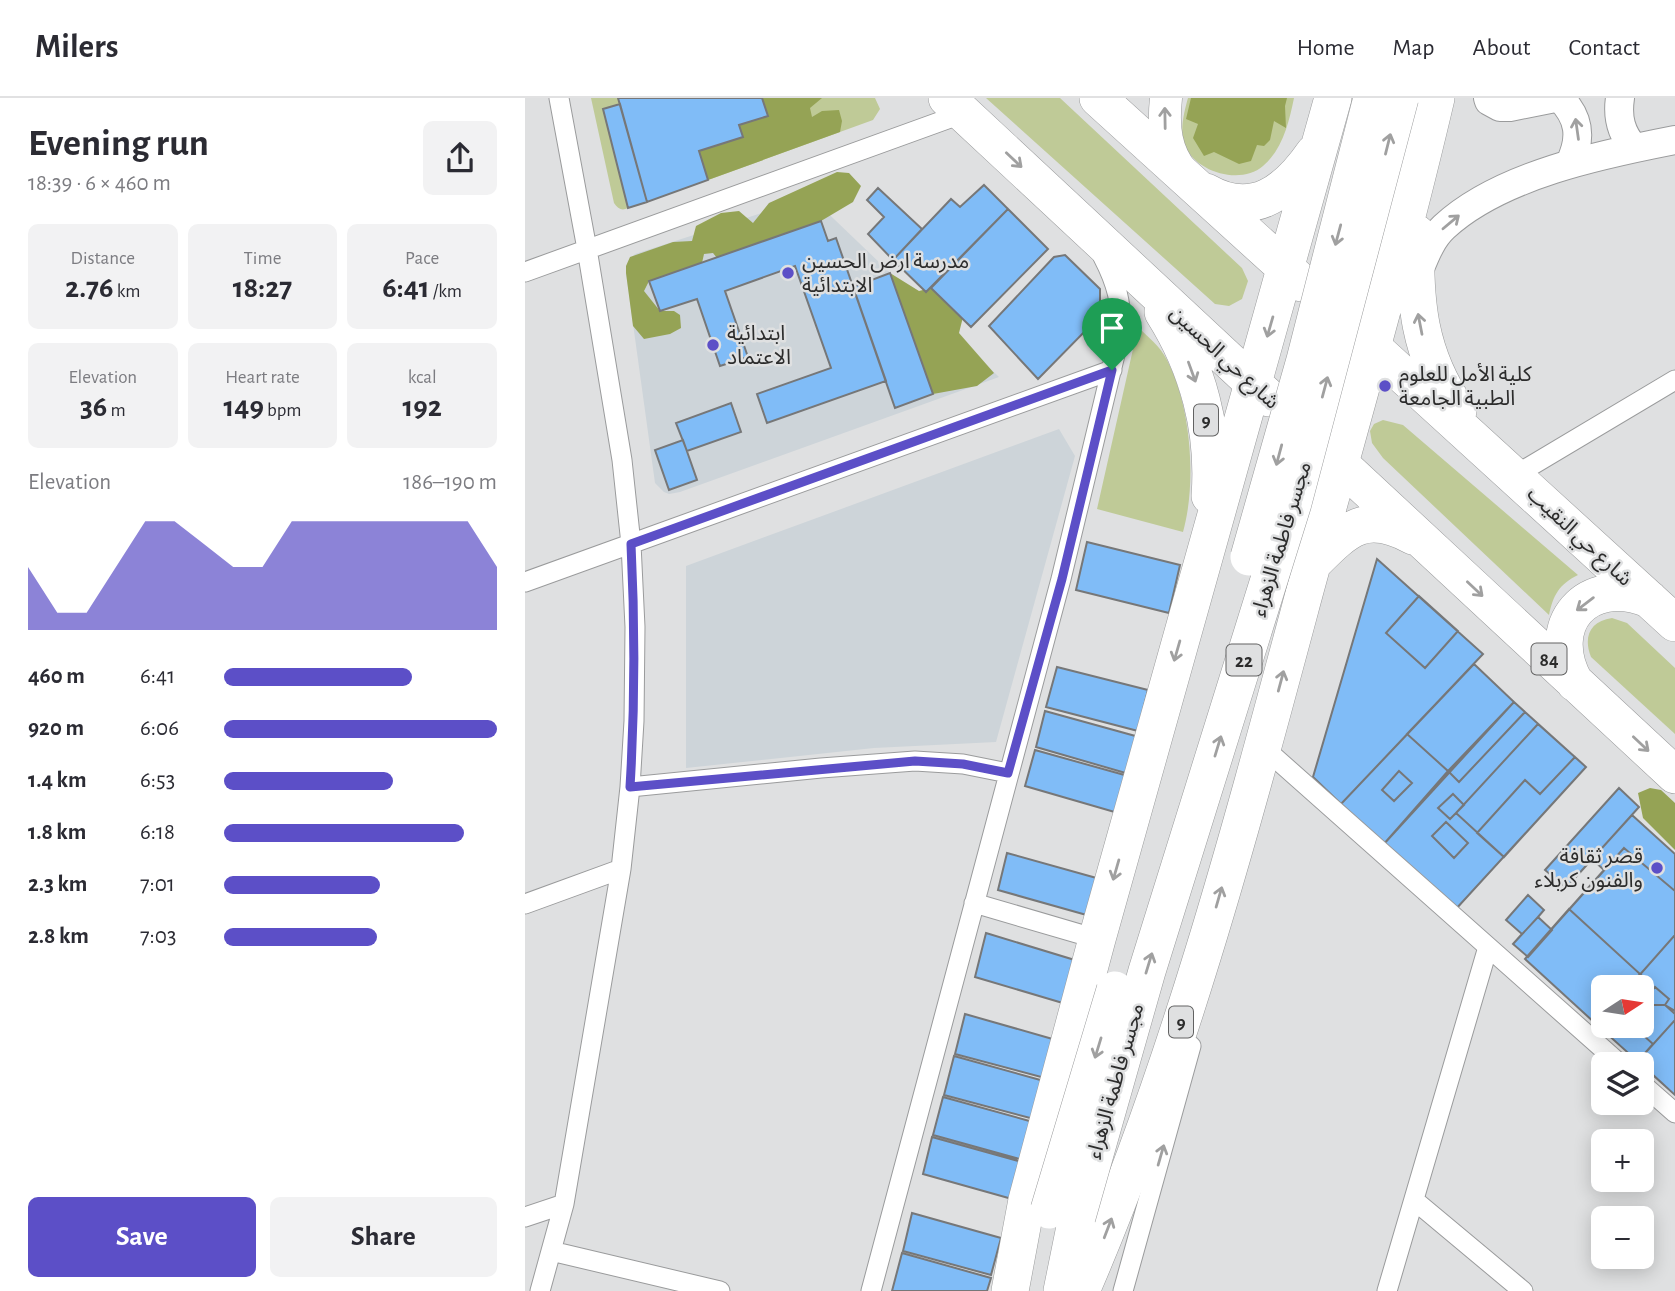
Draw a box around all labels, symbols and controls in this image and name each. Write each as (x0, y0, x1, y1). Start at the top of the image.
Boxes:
text: Milers (35, 31, 118, 64)
text: Home (1297, 36, 1355, 60)
text: Map (1393, 36, 1435, 60)
text: About (1473, 36, 1530, 60)
text: Contact (1568, 36, 1640, 60)
one-way arrow (1159, 107, 1172, 130)
one-way arrow (1570, 118, 1583, 141)
button: share (423, 121, 497, 195)
text: Evening run (28, 125, 209, 163)
one-way arrow (1382, 133, 1395, 155)
one-way arrow (1005, 151, 1022, 168)
text: 18:39 · 6 × 460 m (28, 172, 171, 195)
one-way arrow (1441, 214, 1459, 230)
one-way arrow (1331, 224, 1344, 246)
text: Distance (71, 249, 135, 268)
text: Time (244, 249, 281, 268)
text: Pace (405, 249, 439, 268)
place label: مدرسة ارض الحسين الابتدائية (802, 251, 969, 296)
marker: مدرسة ارض الحسين الابتدائية (780, 265, 796, 281)
text: 2.76 (65, 273, 114, 303)
text: 18:27 (233, 273, 292, 303)
text: 6:41 (382, 273, 430, 303)
text: km (114, 282, 141, 301)
text: /km (430, 282, 462, 301)
pin (1082, 298, 1142, 370)
street label: شارع حي الحسين (1163, 302, 1283, 417)
icon: arrive (1093, 309, 1131, 347)
one-way arrow (1413, 313, 1427, 336)
one-way arrow (1263, 315, 1276, 337)
place label: ابتدائية الاعتماد (727, 323, 791, 368)
marker: ابتدائية الاعتماد (705, 337, 721, 353)
one-way arrow (1187, 360, 1200, 382)
place label: كلية الأمل للعلوم الطبية الجامعة (1399, 363, 1532, 409)
text: Elevation (68, 368, 137, 387)
text: Heart rate (225, 368, 300, 387)
text: kcal (408, 368, 437, 387)
one-way arrow (1319, 377, 1332, 399)
marker: كلية الأمل للعلوم الطبية الجامعة (1377, 378, 1393, 394)
text: 36 (80, 392, 107, 422)
text: 149 (224, 392, 264, 422)
text: 192 (402, 392, 442, 422)
text: m (107, 401, 126, 420)
text: bpm (264, 401, 301, 420)
road number: 9 (1194, 404, 1218, 436)
one-way arrow (1272, 443, 1285, 466)
street label: مجسر فاطمة الزهراء (1248, 459, 1316, 619)
text: Elevation (28, 471, 111, 494)
text: 186–190 m (403, 471, 497, 494)
street label: شارع حي النقيب (1520, 483, 1636, 593)
one-way arrow (1466, 581, 1483, 598)
one-way arrow (1577, 596, 1595, 611)
one-way arrow (1170, 639, 1183, 662)
road number: 84 (1531, 644, 1567, 674)
road number: 22 (1227, 645, 1261, 676)
text: 460 m (28, 665, 85, 688)
text: 6:41 (140, 665, 175, 688)
one-way arrow (1275, 670, 1288, 692)
text: 920 m (28, 717, 84, 740)
text: 6:06 (140, 717, 179, 740)
one-way arrow (1212, 736, 1225, 758)
one-way arrow (1632, 736, 1649, 753)
text: 1.4 km (28, 769, 87, 792)
text: 6:53 (140, 769, 175, 792)
text: 1.8 km (28, 821, 86, 844)
text: 6:18 (140, 821, 175, 844)
place label: قصر ثقافة والفنون كربلاء (1535, 846, 1643, 892)
one-way arrow (1108, 859, 1121, 881)
marker: قصر ثقافة والفنون كربلاء (1649, 860, 1665, 876)
text: 2.3 km (28, 873, 87, 896)
text: 7:01 (140, 873, 175, 896)
one-way arrow (1214, 886, 1227, 908)
text: 2.8 km (28, 925, 89, 948)
text: 7:03 (140, 925, 176, 948)
one-way arrow (1144, 953, 1157, 975)
north arrow (1591, 975, 1654, 1038)
map controls (1591, 975, 1654, 1269)
street label: مجسر فاطمة الزهراء (1083, 1001, 1149, 1162)
road number: 9 (1169, 1006, 1193, 1038)
one-way arrow (1090, 1036, 1103, 1058)
button: layers (1591, 1052, 1654, 1115)
button: + (1591, 1129, 1654, 1192)
one-way arrow (1155, 1144, 1168, 1166)
button: Save (28, 1197, 256, 1277)
button: Share (270, 1197, 497, 1277)
button: − (1591, 1206, 1654, 1269)
one-way arrow (1102, 1218, 1115, 1240)

